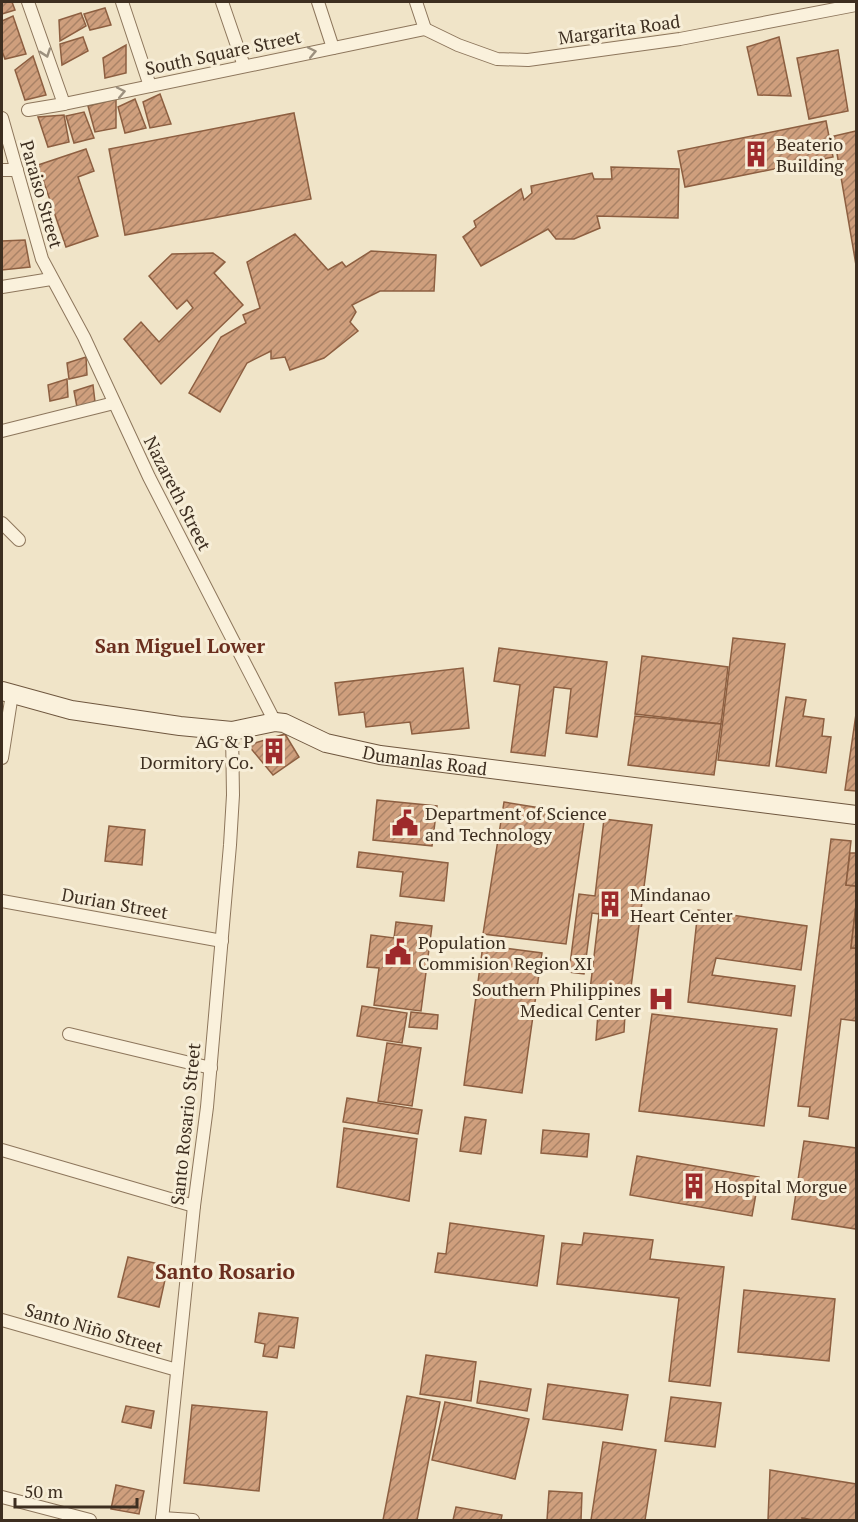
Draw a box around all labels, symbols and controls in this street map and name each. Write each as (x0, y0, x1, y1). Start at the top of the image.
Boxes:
street label: Margarita Road (557, 9, 681, 49)
street label: South Square Street (143, 24, 303, 80)
one-way arrow (307, 46, 317, 59)
one-way arrow (38, 47, 51, 58)
one-way arrow (116, 86, 126, 99)
place label: Beaterio Building (776, 132, 844, 177)
street label: Paraiso Street (15, 137, 69, 251)
building icon: Beaterio Building (741, 139, 771, 169)
street label: Nazareth Street (139, 432, 217, 555)
district label: San Miguel Lower (95, 632, 266, 659)
place label: AG & P Dormitory Co. (140, 729, 254, 774)
building icon: AG & P Dormitory Co. (259, 736, 289, 766)
street label: Dumanlas Road (360, 739, 489, 780)
place label: Department of Science and Technology (425, 801, 607, 846)
public building icon: Department of Science and Technology (390, 808, 420, 838)
street label: Durian Street (60, 882, 170, 924)
place label: Mindanao Heart Center (630, 882, 733, 927)
building icon: Mindanao Heart Center (595, 889, 625, 919)
place label: Population Commision Region XI (418, 930, 592, 975)
public building icon: Population Commision Region XI (383, 937, 413, 967)
place label: Southern Philippines Medical Center (472, 977, 641, 1022)
hospital icon: Southern Philippines Medical Center (646, 984, 676, 1014)
street label: Santo Rosario Street (165, 1041, 205, 1206)
building icon: Hospital Morgue (679, 1171, 709, 1201)
place label: Hospital Morgue (714, 1174, 847, 1198)
district label: Santo Rosario (155, 1257, 295, 1285)
street label: Santo Niño Street (22, 1297, 166, 1359)
scale bar (15, 1471, 136, 1509)
text: 50 m (24, 1479, 64, 1503)

